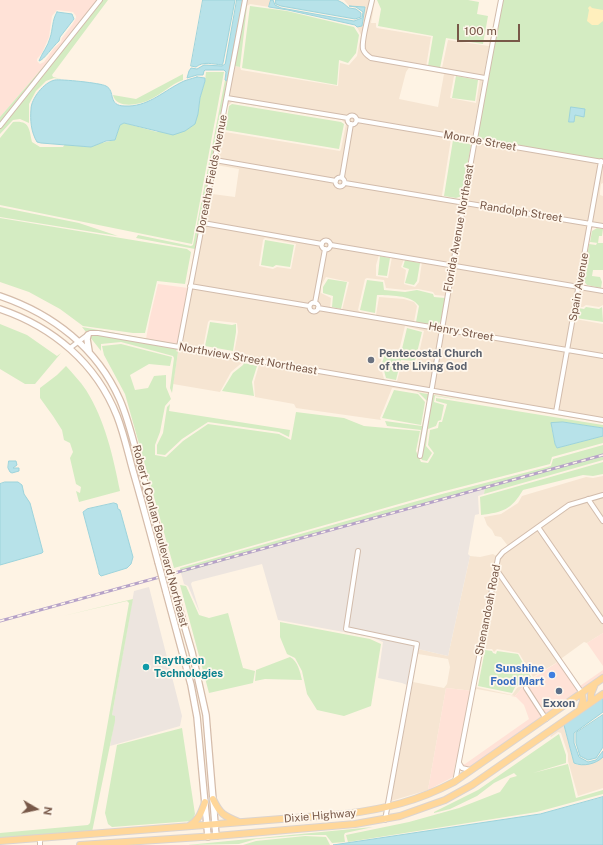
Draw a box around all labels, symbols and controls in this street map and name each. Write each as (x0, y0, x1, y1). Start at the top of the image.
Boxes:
scale bar (459, 16, 522, 42)
text: 100 m (464, 24, 497, 38)
street label: Doreatha Fields Avenue (194, 114, 230, 234)
street label: Monroe Street (443, 128, 517, 154)
street label: Florida Avenue Northeast (441, 163, 477, 293)
street label: Randolph Street (479, 199, 563, 225)
street label: Spain Avenue (566, 252, 592, 322)
street label: Henry Street (427, 320, 495, 344)
street label: Northview Street Northeast (178, 340, 318, 378)
place label: Pentecostal Church of the Living God (379, 347, 482, 373)
marker: Pentecostal Church of the Living God (366, 355, 376, 365)
street label: Robert J Conlan Boulevard Northeast (129, 443, 191, 629)
street label: Shenandoah Road (473, 563, 503, 657)
place label: Raytheon Technologies (154, 654, 223, 680)
marker: Raytheon Technologies (141, 662, 151, 672)
place label: Sunshine Food Mart (490, 662, 544, 688)
marker: Sunshine Food Mart (547, 670, 557, 680)
marker: Exxon (554, 686, 564, 696)
place label: Exxon (543, 697, 575, 711)
north arrow (16, 789, 56, 829)
text: N (41, 806, 54, 816)
street label: Dixie Highway (283, 806, 357, 826)

